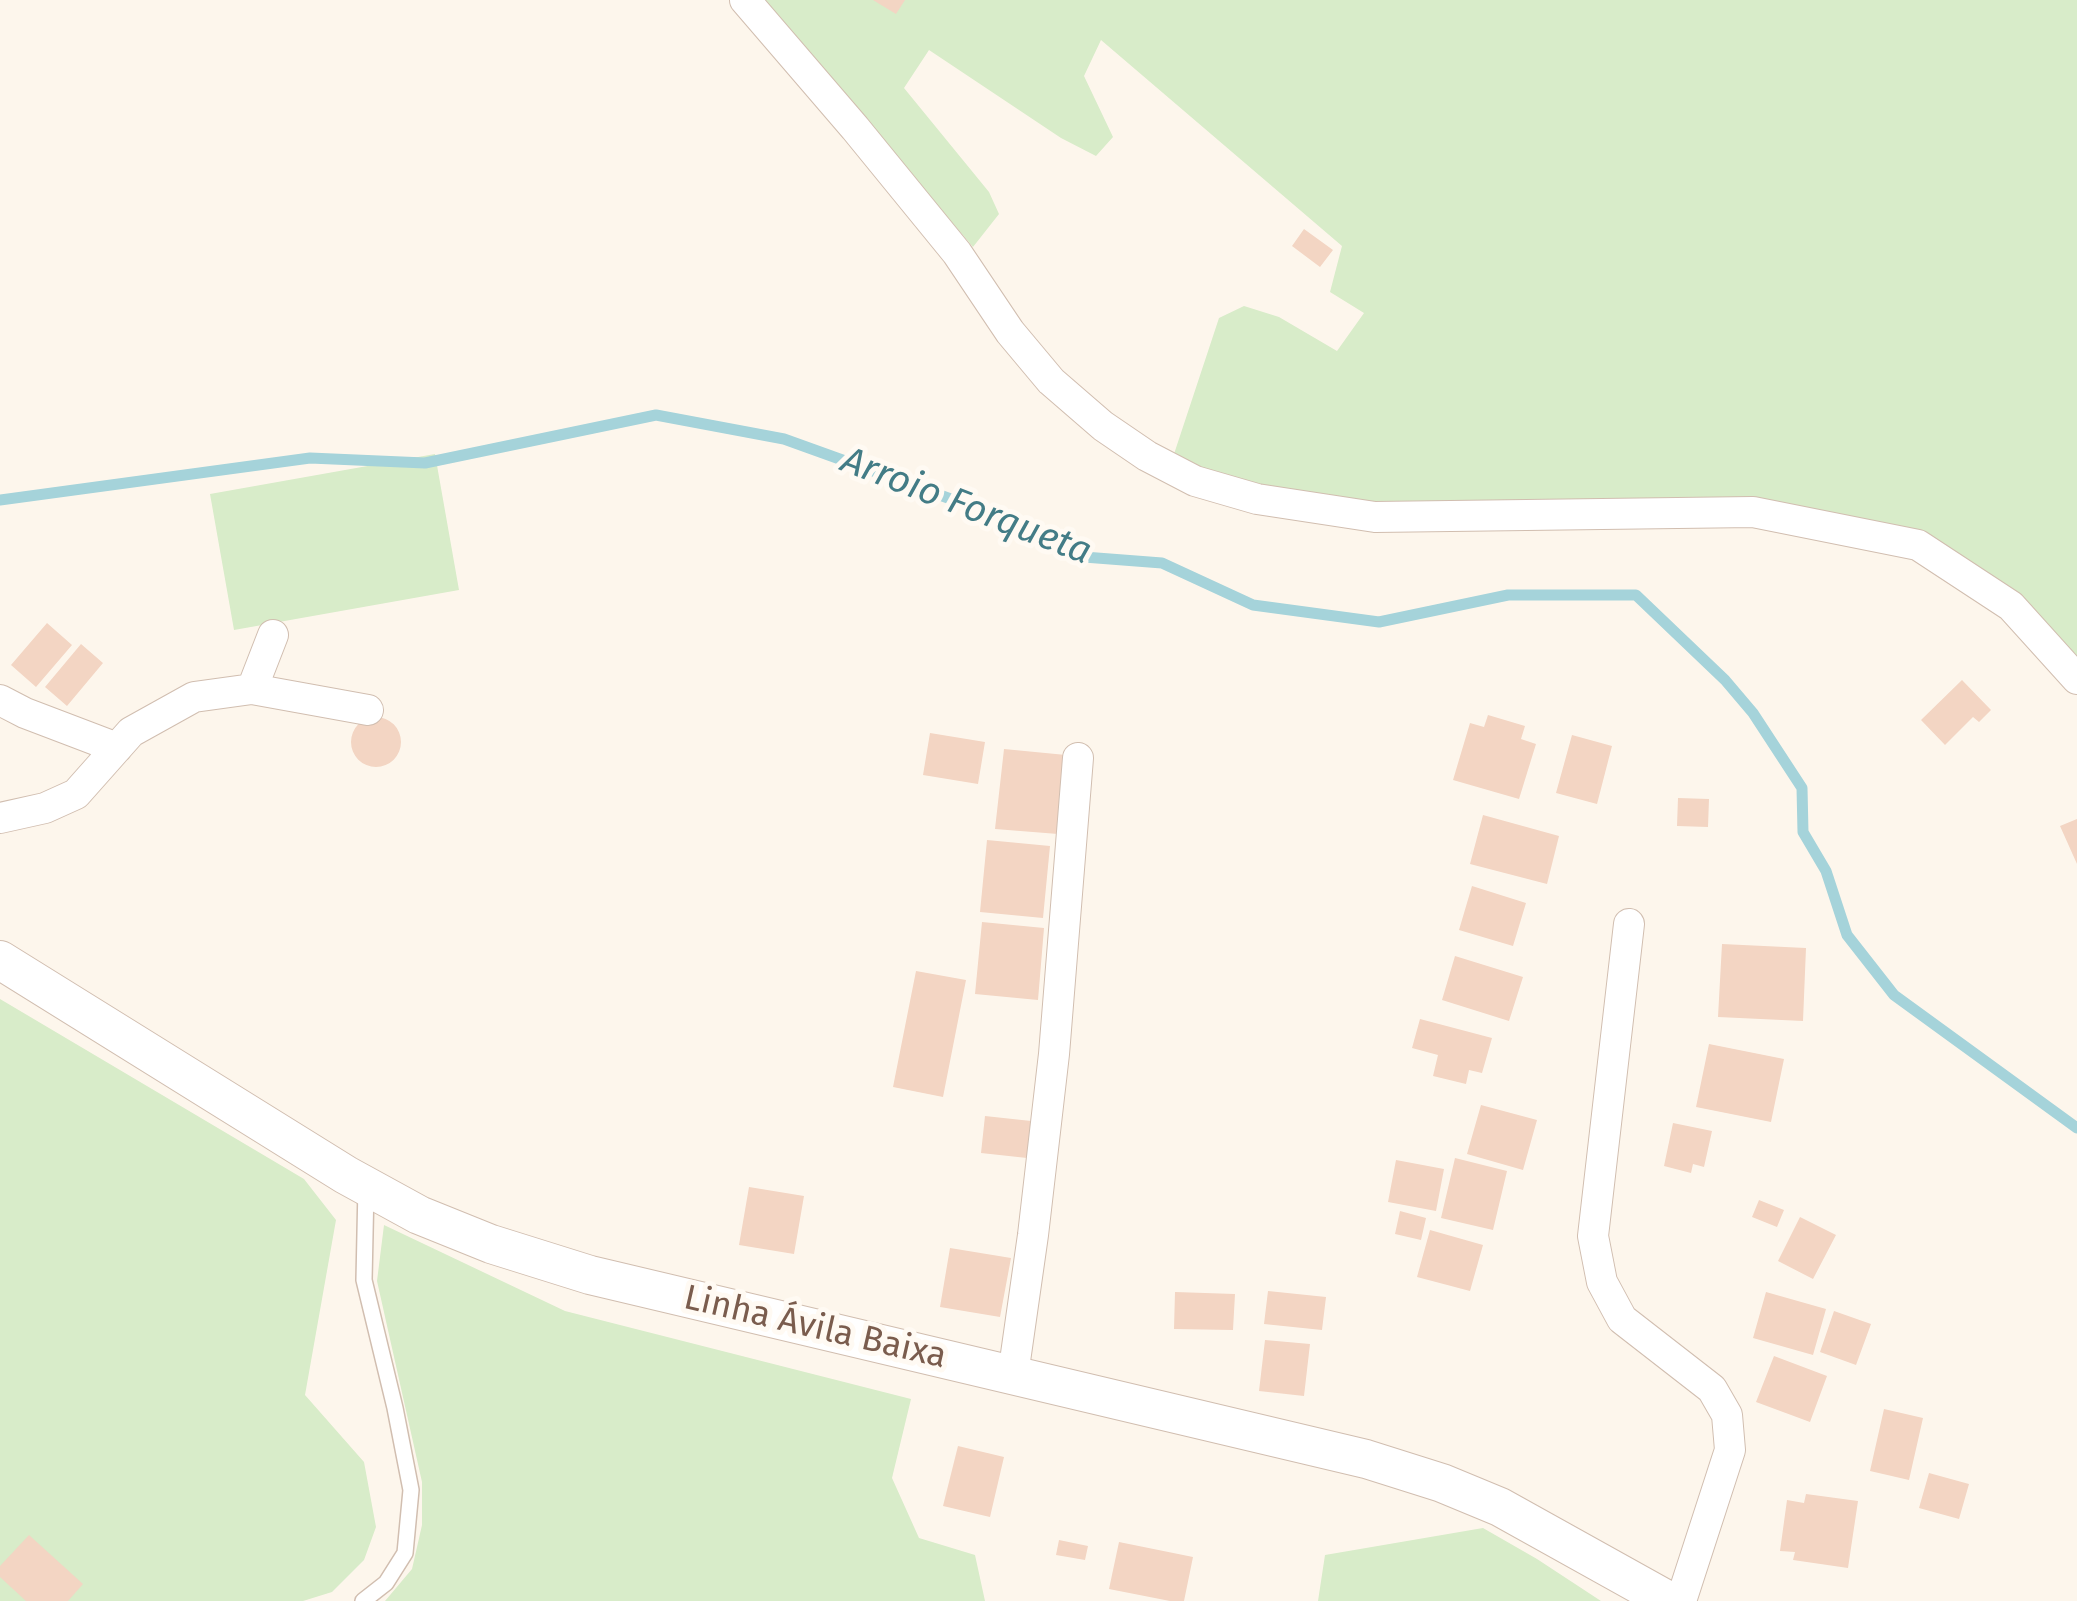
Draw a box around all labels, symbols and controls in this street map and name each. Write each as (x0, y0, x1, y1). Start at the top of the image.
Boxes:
water label: Arroio Forqueta (835, 438, 1097, 576)
street label: Linha Ávila Baixa (680, 1277, 950, 1379)

